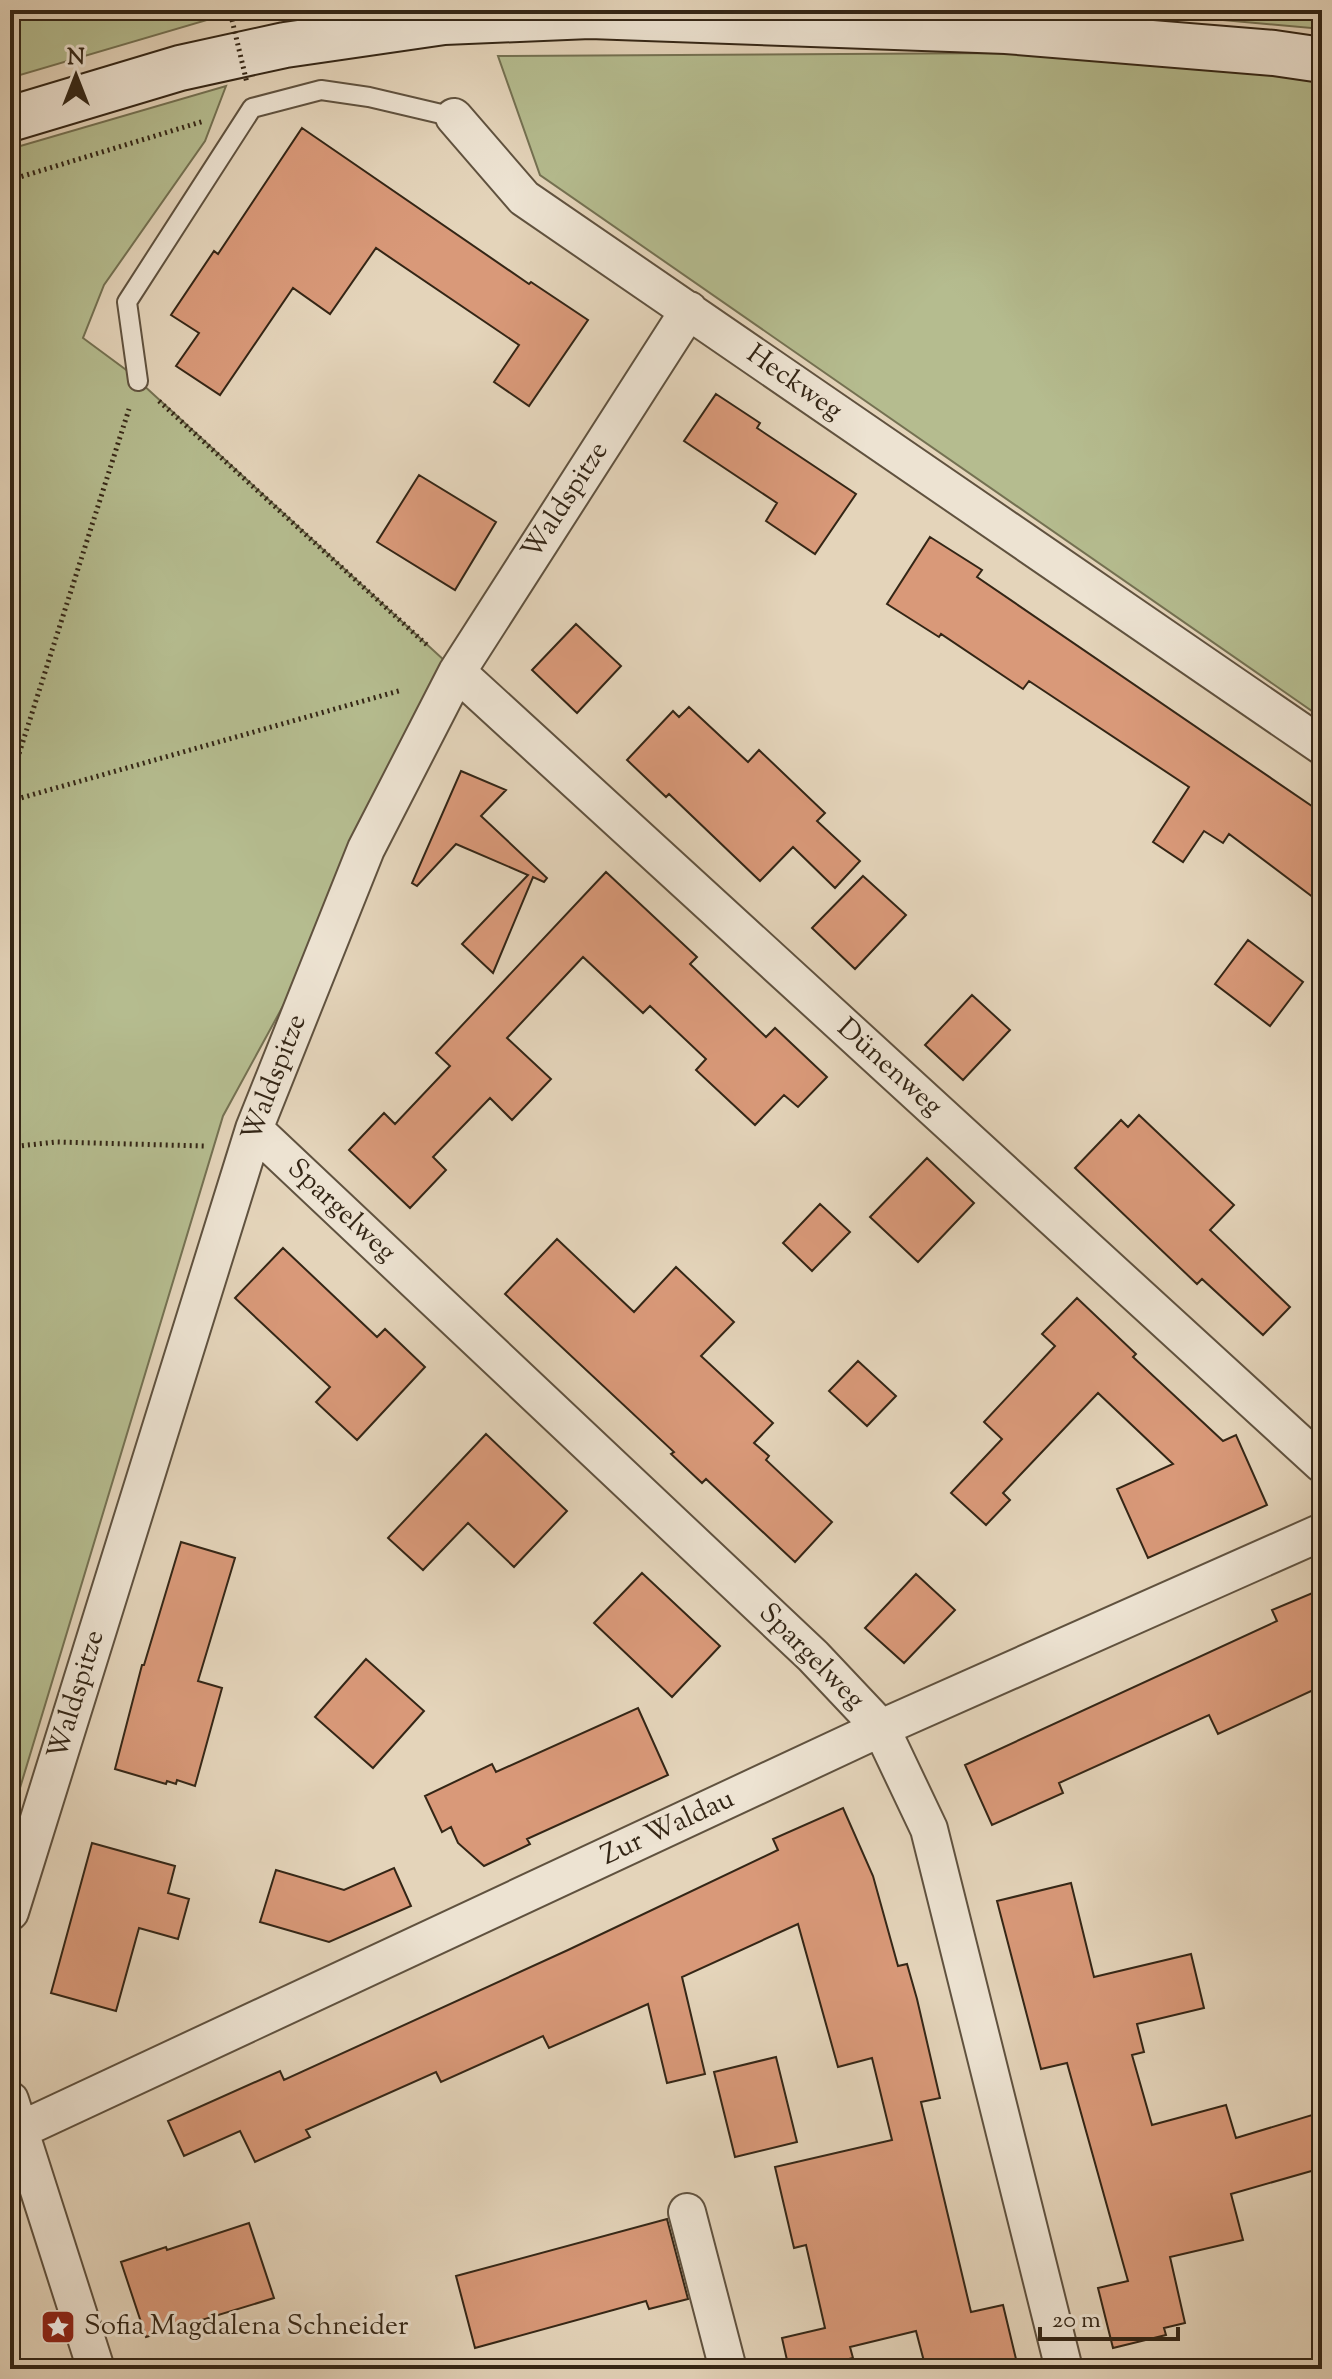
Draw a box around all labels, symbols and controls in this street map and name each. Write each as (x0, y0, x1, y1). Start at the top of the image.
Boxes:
north arrow (36, 36, 116, 116)
text: N (67, 43, 85, 75)
street label: Heckweg (738, 335, 850, 431)
street label: Waldspitze (513, 434, 619, 568)
street label: Waldspitze (232, 1009, 318, 1147)
street label: Dünenweg (827, 1010, 951, 1126)
street label: Spargelweg (278, 1150, 404, 1272)
street label: Spargelweg (749, 1595, 873, 1719)
street label: Waldspitze (38, 1625, 116, 1765)
street label: Zur Waldau (595, 1780, 741, 1876)
scale bar (1040, 2291, 1178, 2341)
text: 20 m (1052, 2304, 1101, 2338)
place label: Sofia Magdalena Schneider (84, 2307, 409, 2347)
place icon: Sofia Magdalena Schneider (39, 2308, 77, 2346)

